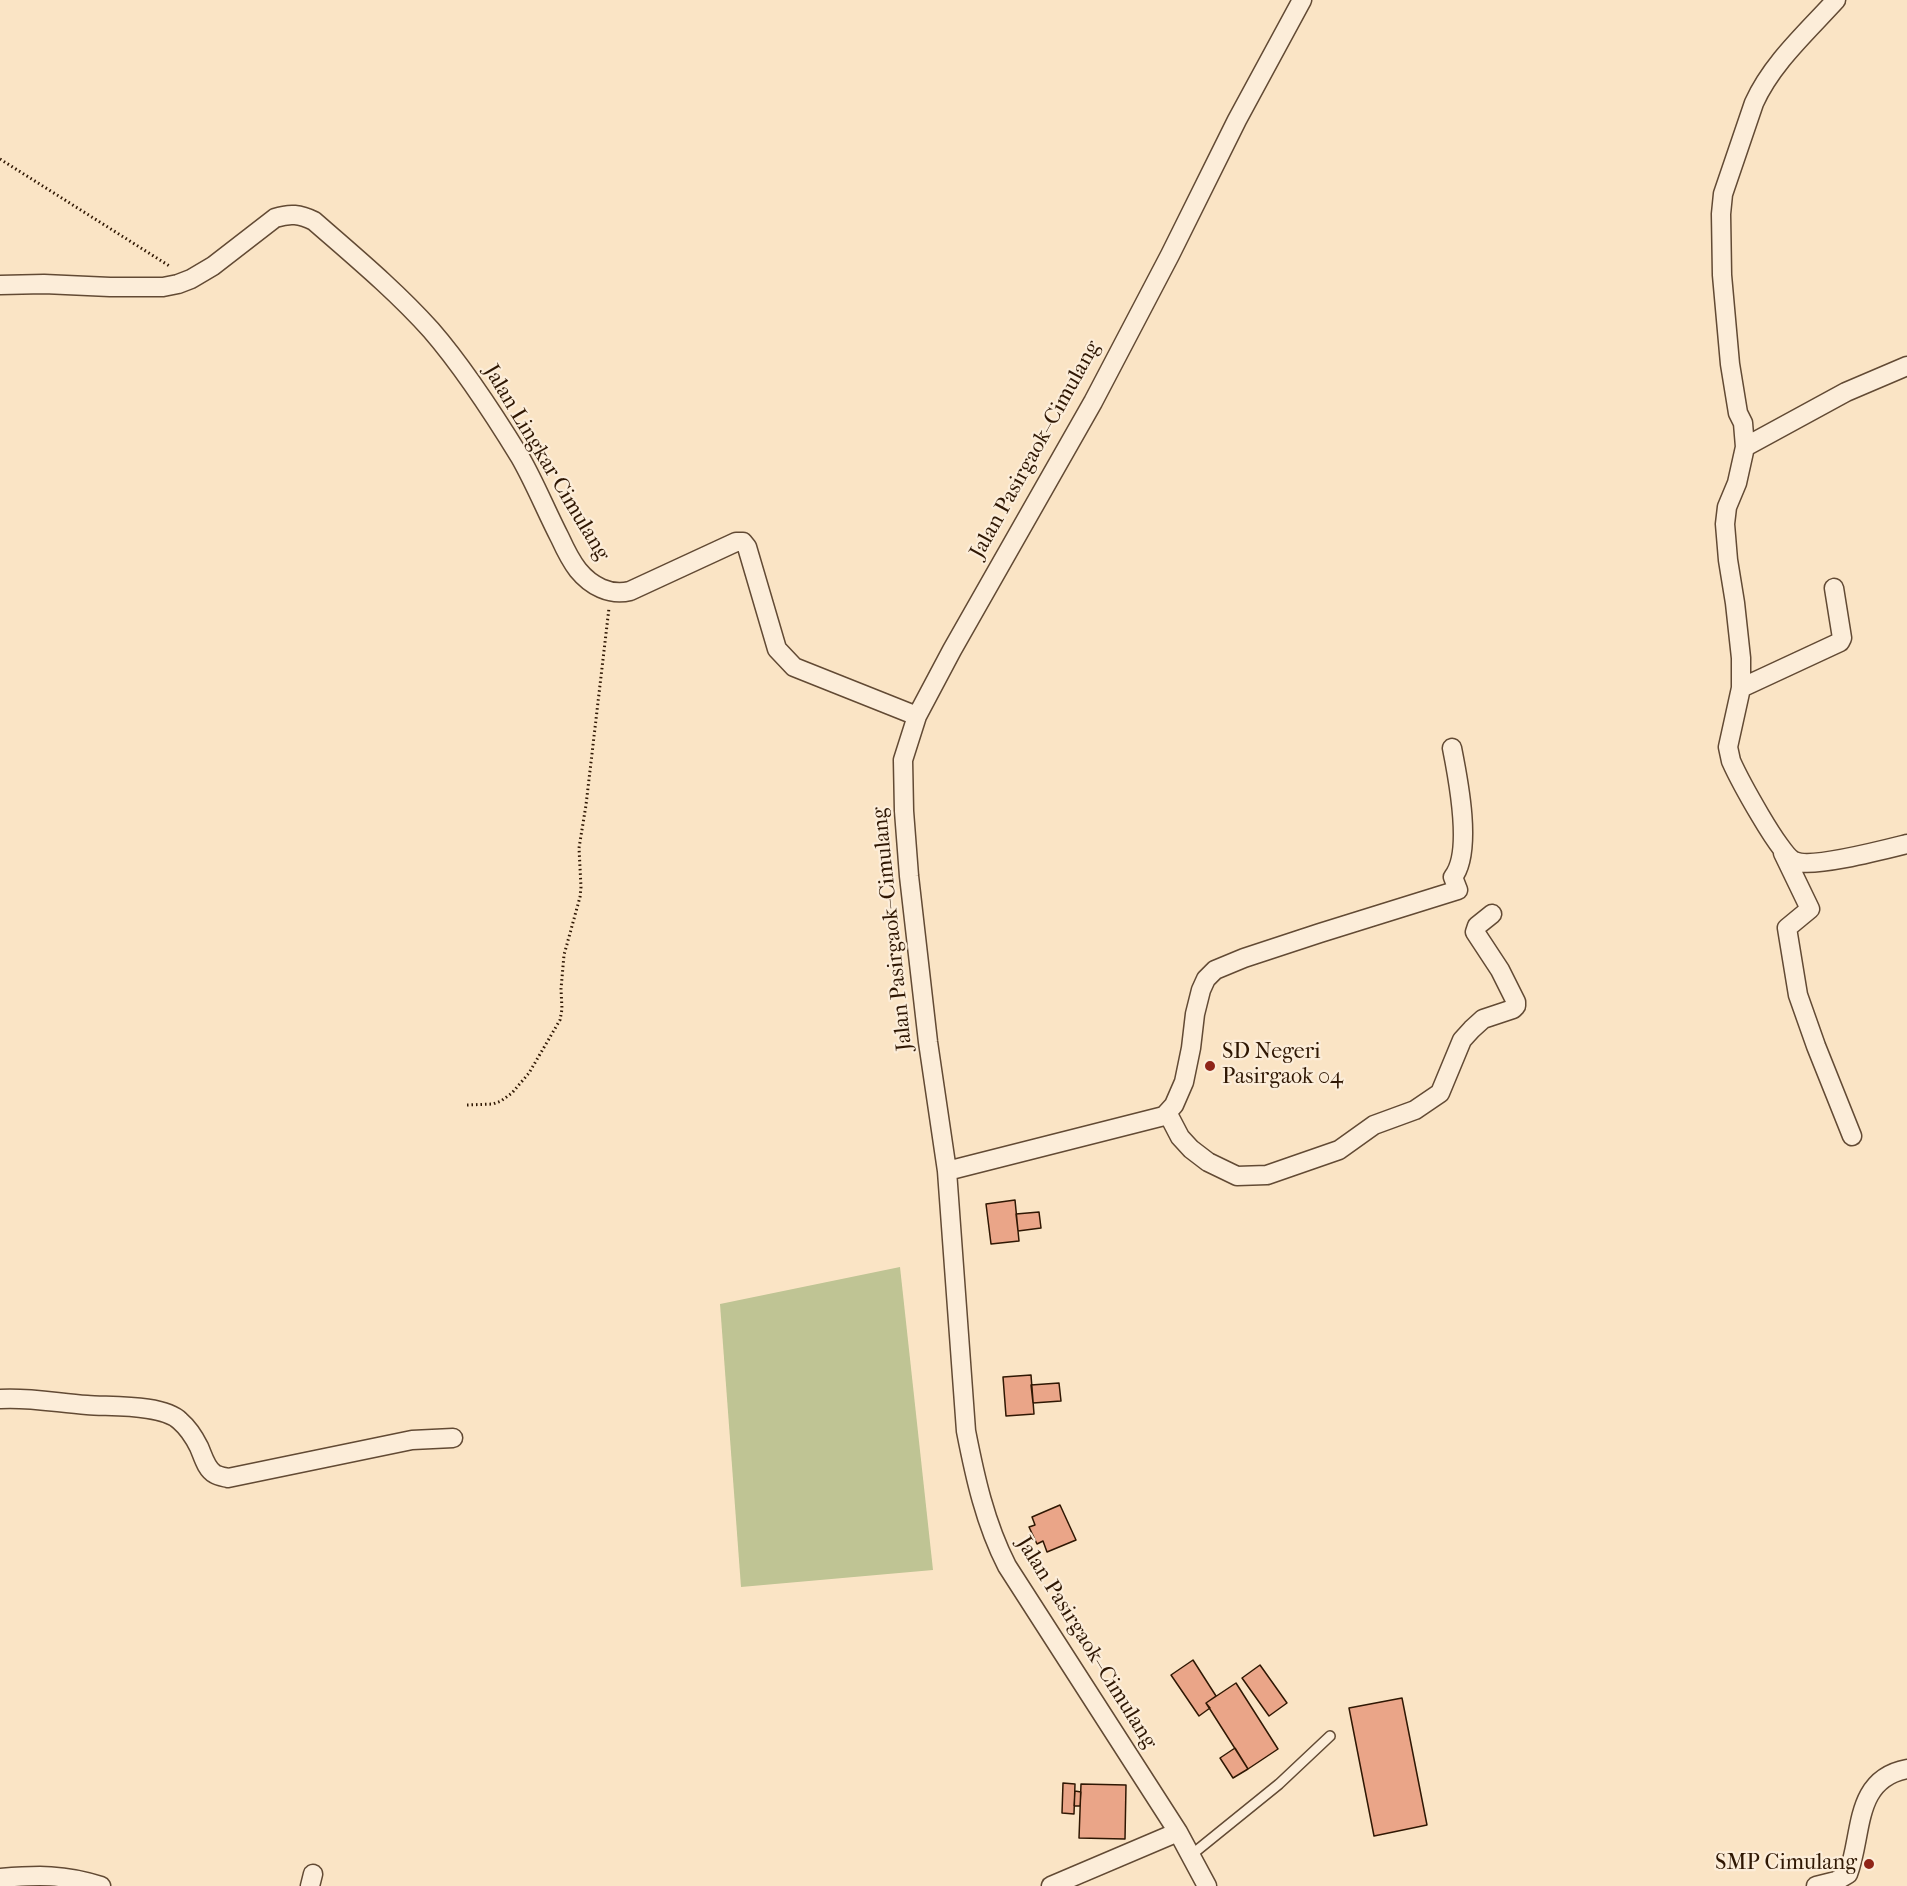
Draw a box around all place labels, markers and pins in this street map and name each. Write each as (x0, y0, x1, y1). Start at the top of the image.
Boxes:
place label: SD Negeri Pasirgaok 04 (1222, 1040, 1343, 1092)
marker: SD Negeri Pasirgaok 04 (1203, 1059, 1217, 1073)
place label: SMP Cimulang (1715, 1851, 1857, 1877)
marker: SMP Cimulang (1862, 1857, 1876, 1871)

